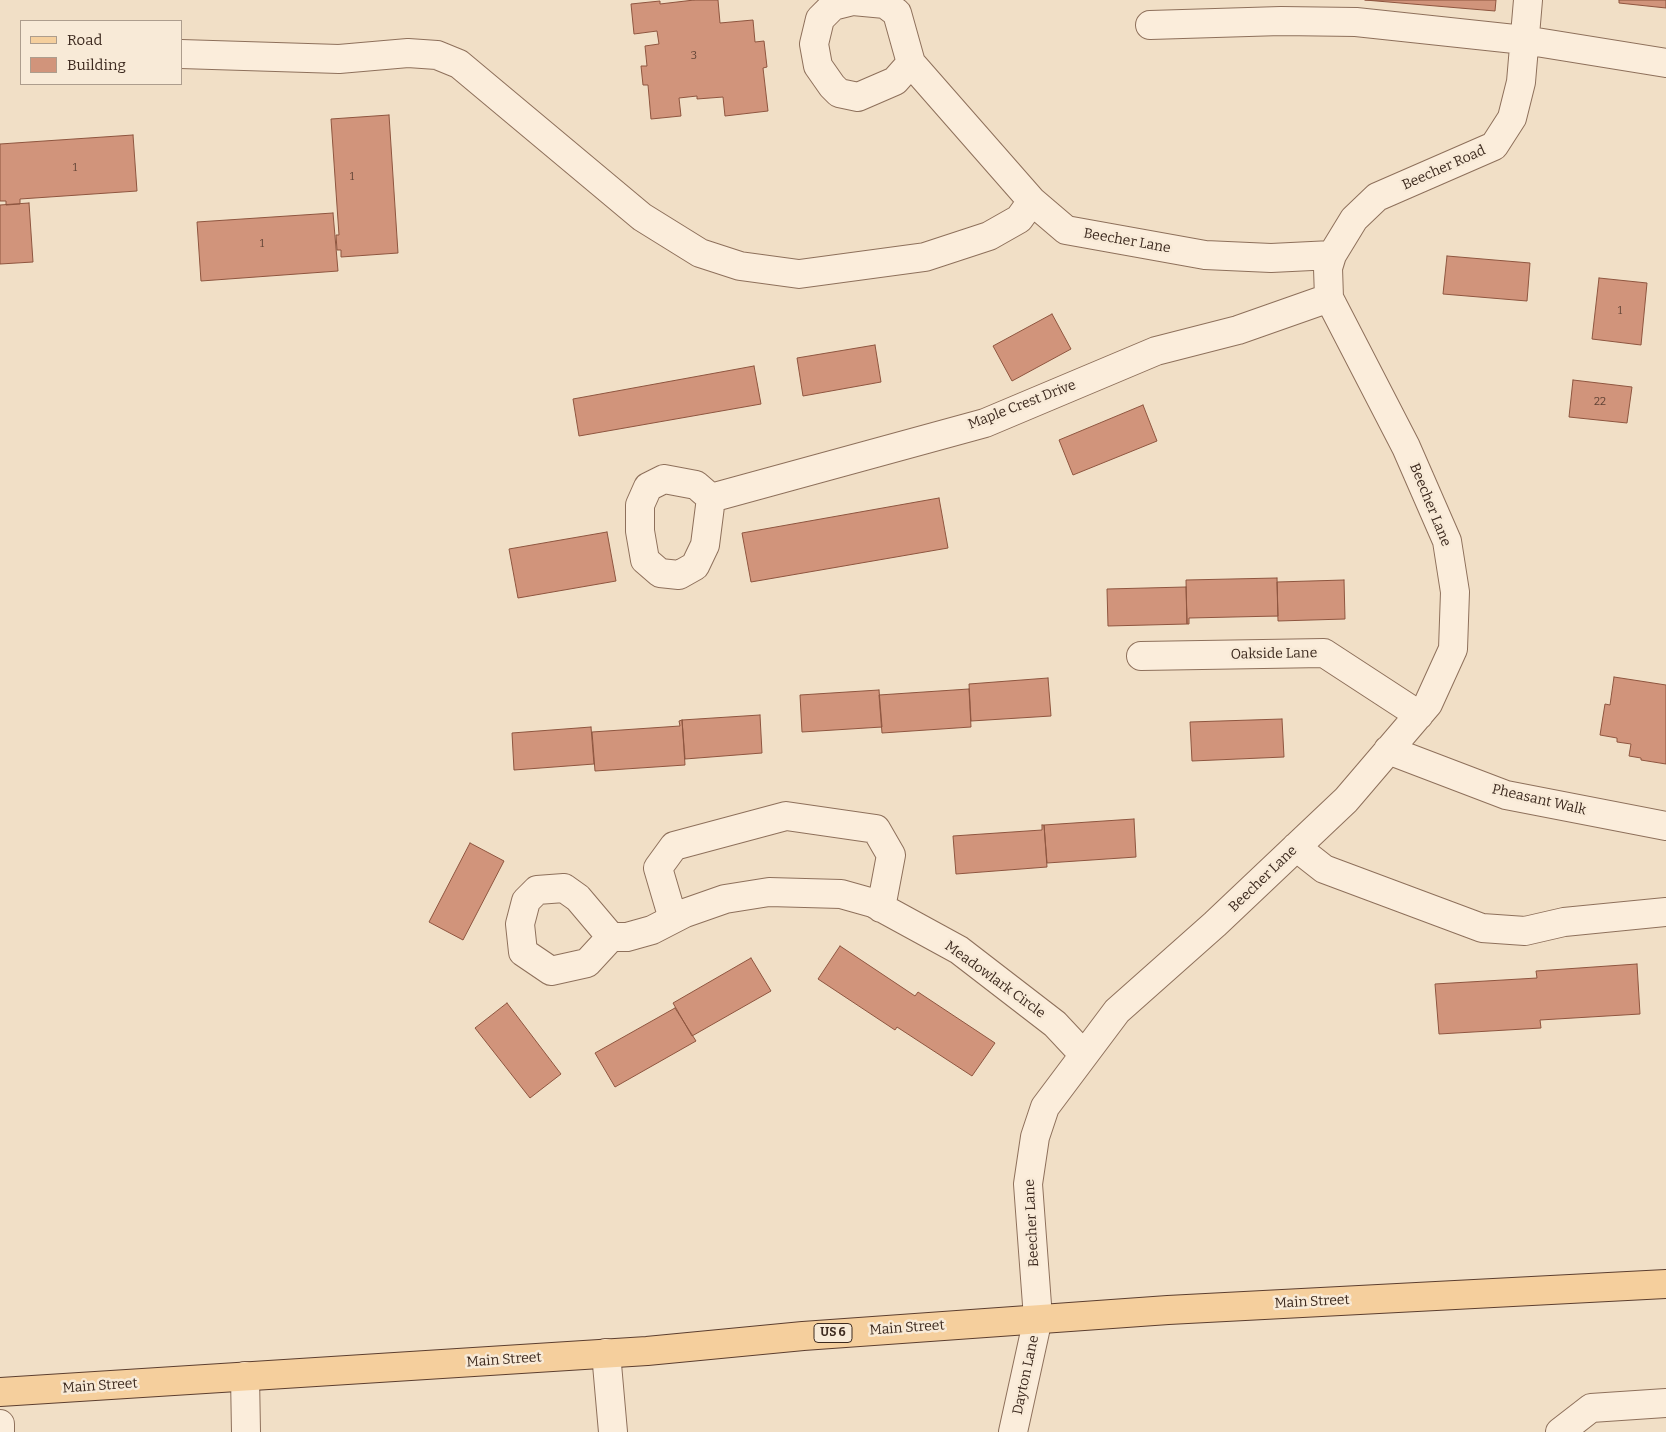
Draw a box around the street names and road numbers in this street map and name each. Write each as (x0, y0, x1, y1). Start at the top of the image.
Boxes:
street label: Beecher Road (1400, 142, 1488, 194)
street label: Beecher Lane (1082, 225, 1172, 257)
street label: Maple Crest Drive (966, 377, 1078, 433)
street label: Beecher Lane (1406, 461, 1454, 549)
street label: Oakside Lane (1231, 645, 1317, 663)
street label: Pheasant Walk (1490, 781, 1588, 819)
street label: Beecher Lane (1225, 842, 1301, 916)
street label: Meadowlark Circle (941, 938, 1049, 1022)
street label: Beecher Lane (1021, 1179, 1043, 1267)
street label: Main Street (1274, 1292, 1350, 1312)
street label: Main Street (869, 1317, 945, 1339)
road number: US 6 (814, 1324, 852, 1342)
street label: Dayton Lane (1009, 1334, 1043, 1416)
street label: Main Street (466, 1349, 542, 1371)
street label: Main Street (62, 1375, 138, 1397)

